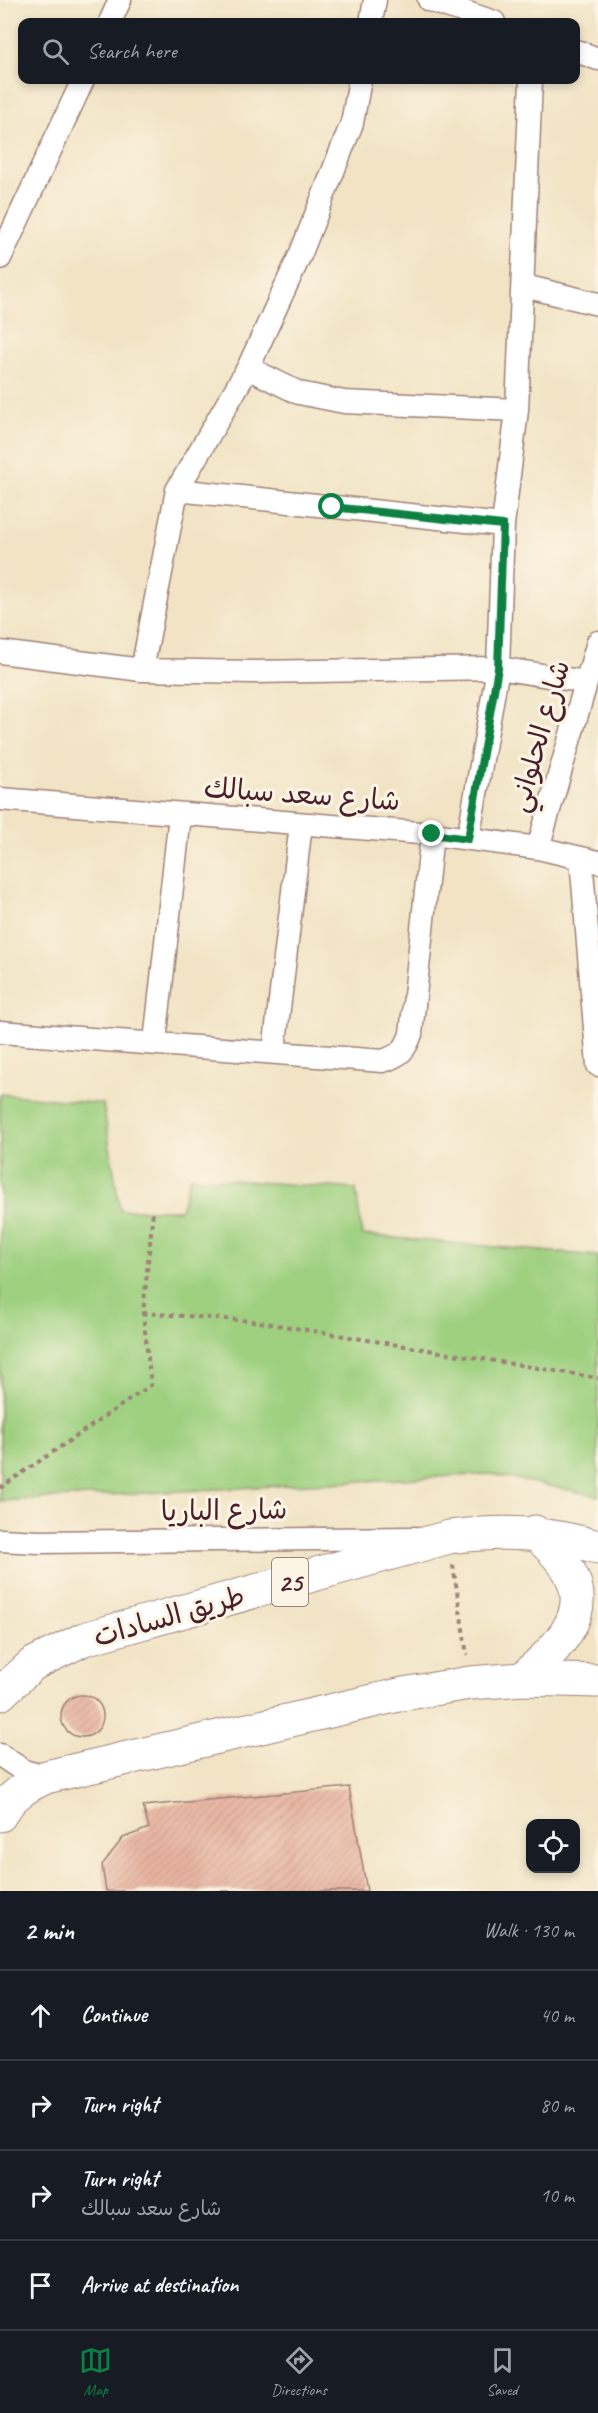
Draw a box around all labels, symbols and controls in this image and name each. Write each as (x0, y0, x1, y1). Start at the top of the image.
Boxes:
search box (18, 18, 580, 84)
icon: search (39, 35, 72, 68)
text: Search here (87, 37, 177, 65)
route start (318, 493, 344, 519)
street label: شارع الحلواني (501, 656, 584, 818)
street label: شارع سعد سبالك (203, 770, 401, 820)
route end (418, 820, 444, 846)
street label: شارع الباريا (160, 1491, 288, 1531)
road number: 25 (272, 1558, 308, 1606)
street label: طريق السادات (89, 1578, 249, 1654)
map controls (526, 1819, 580, 1873)
button: locate (526, 1819, 580, 1873)
text: 2 min (24, 1914, 74, 1947)
text: Walk · 130 m (484, 1918, 574, 1943)
icon: ahead (24, 1999, 57, 2032)
text: Continue (81, 2001, 147, 2029)
text: 40 m (540, 2003, 574, 2028)
icon: right (24, 2089, 57, 2122)
text: Turn right (81, 2091, 158, 2119)
text: 80 m (540, 2093, 574, 2118)
text: Turn right (81, 2165, 158, 2193)
icon: right (24, 2179, 57, 2212)
text: 10 m (540, 2183, 574, 2208)
text: شارع سعد سبالك (81, 2196, 221, 2221)
icon: arrive (24, 2269, 57, 2302)
text: Arrive at destination (81, 2271, 238, 2299)
tab: Map (79, 2344, 112, 2400)
tab: Directions (271, 2344, 327, 2400)
tab: Saved (486, 2344, 519, 2400)

